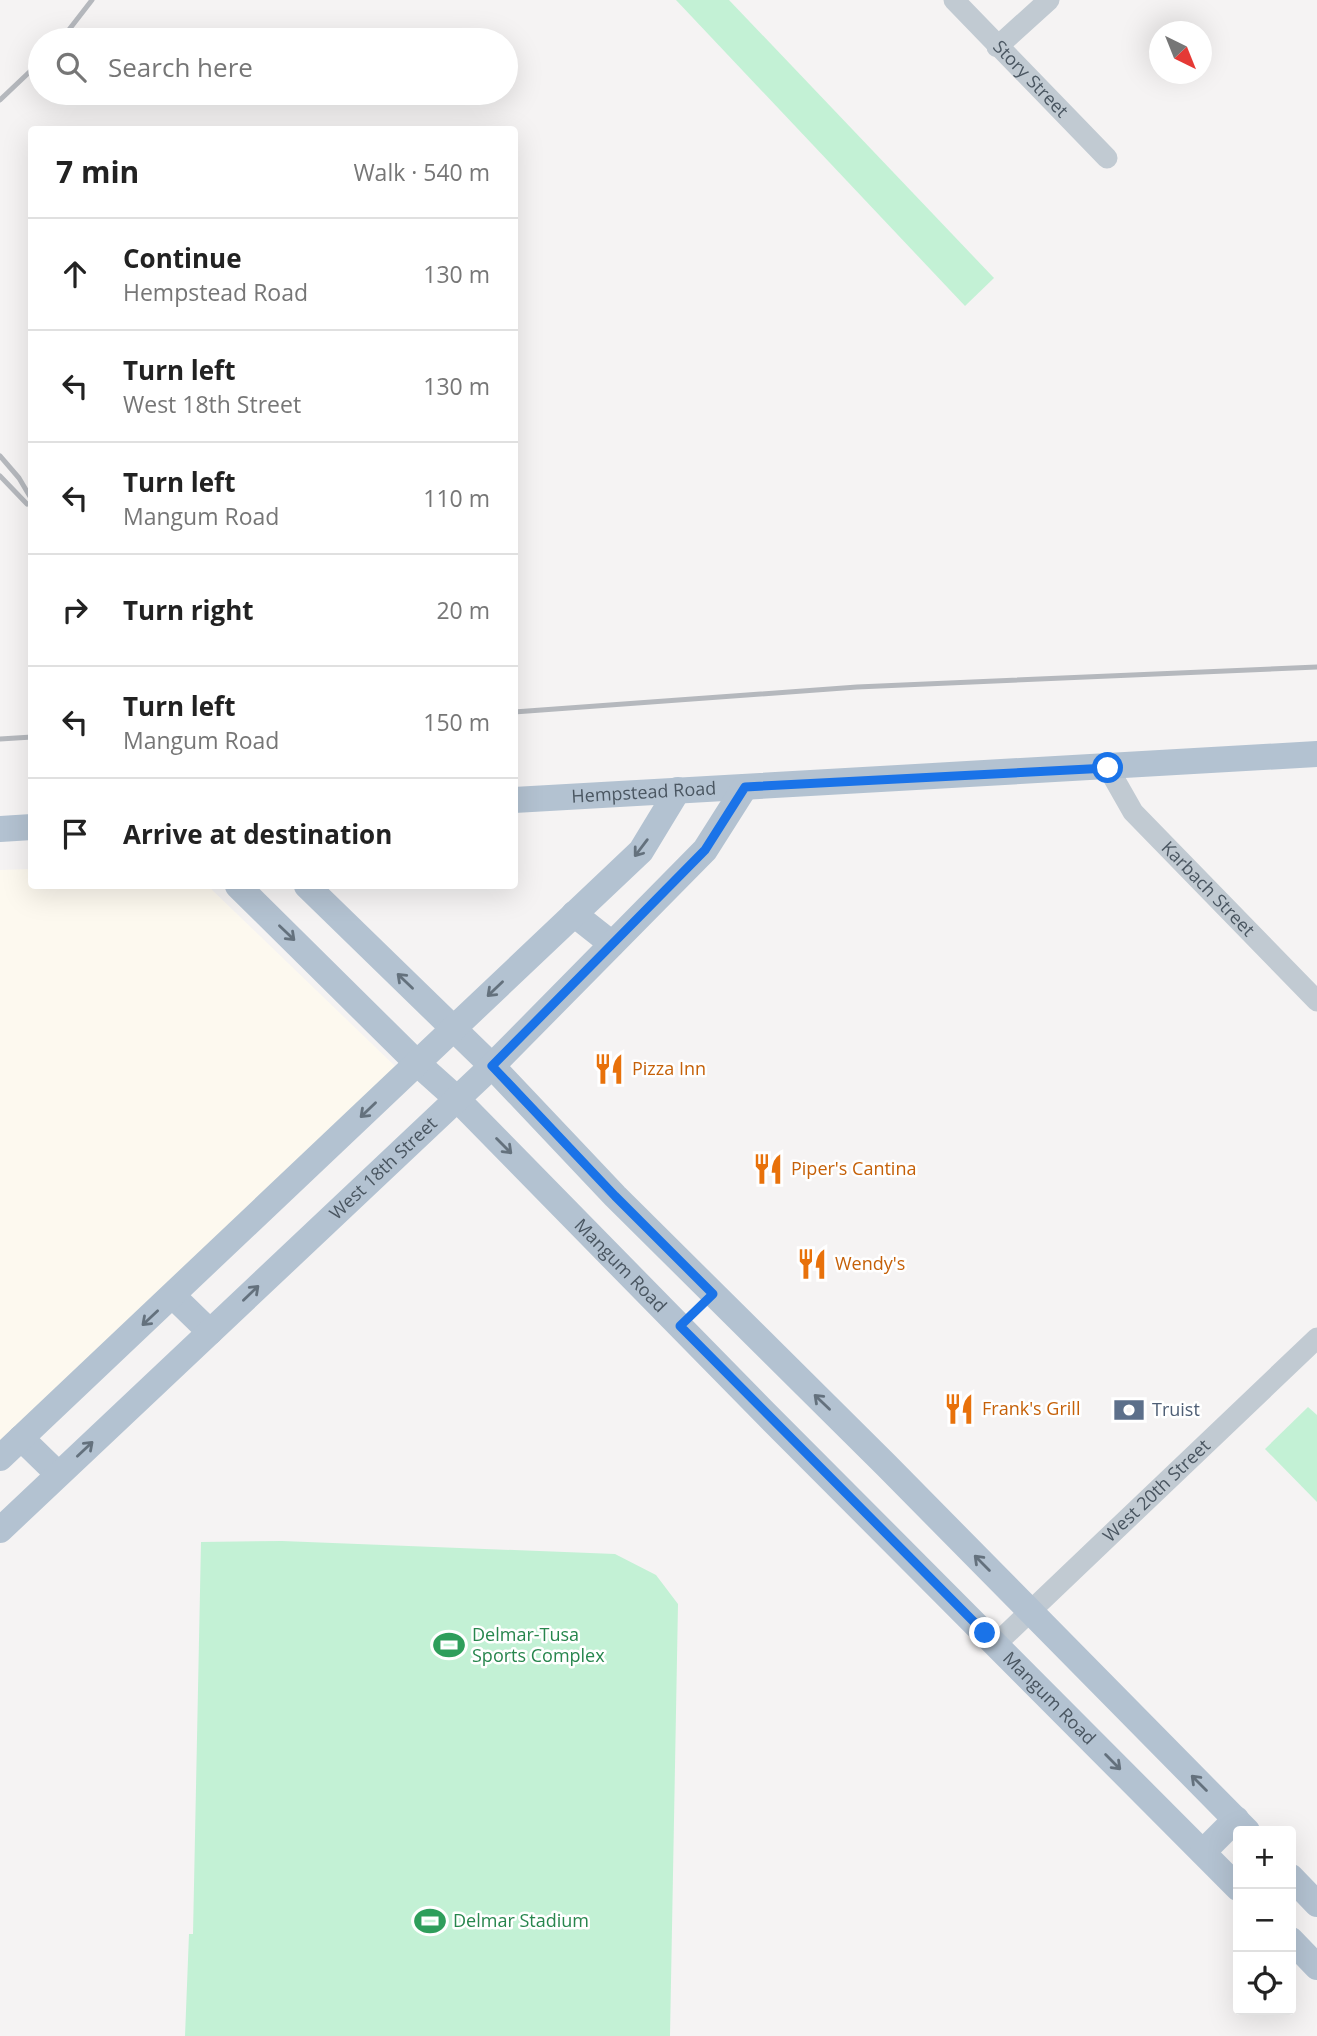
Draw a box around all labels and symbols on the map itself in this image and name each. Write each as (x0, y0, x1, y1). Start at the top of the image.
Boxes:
north arrow (1149, 21, 1212, 84)
street label: Story Street (988, 35, 1074, 122)
route start (1092, 752, 1123, 783)
street label: Hempstead Road (571, 775, 717, 808)
street label: Karbach Street (1157, 835, 1261, 941)
one-way arrow (634, 838, 649, 857)
one-way arrow (278, 924, 295, 941)
one-way arrow (397, 972, 414, 989)
one-way arrow (487, 980, 504, 997)
restaurant icon: Pizza Inn (592, 1052, 626, 1086)
place label: Pizza Inn (632, 1056, 706, 1080)
one-way arrow (360, 1102, 377, 1119)
street label: West 18th Street (324, 1111, 442, 1224)
one-way arrow (495, 1138, 512, 1155)
restaurant icon: Piper's Cantina (751, 1152, 785, 1186)
place label: Piper's Cantina (791, 1156, 916, 1180)
street label: Mangum Road (570, 1213, 673, 1317)
restaurant icon: Wendy's (795, 1247, 829, 1281)
place label: Wendy's (835, 1251, 905, 1275)
one-way arrow (242, 1285, 259, 1302)
one-way arrow (141, 1309, 158, 1326)
restaurant icon: Frank's Grill (942, 1392, 976, 1426)
bank icon: Truist (1112, 1393, 1146, 1427)
one-way arrow (813, 1394, 830, 1411)
place label: Frank's Grill (982, 1396, 1080, 1420)
place label: Truist (1152, 1397, 1200, 1421)
street label: West 20th Street (1097, 1433, 1215, 1547)
one-way arrow (76, 1441, 93, 1458)
one-way arrow (974, 1555, 991, 1572)
route end (969, 1617, 1000, 1648)
place label: Delmar-Tusa Sports Complex (472, 1622, 605, 1667)
sports icon: Delmar-Tusa Sports Complex (432, 1628, 466, 1662)
street label: Mangum Road (998, 1646, 1101, 1749)
one-way arrow (1105, 1753, 1122, 1770)
one-way arrow (1191, 1774, 1208, 1791)
sports icon: Delmar Stadium (413, 1904, 447, 1938)
place label: Delmar Stadium (453, 1908, 589, 1932)

